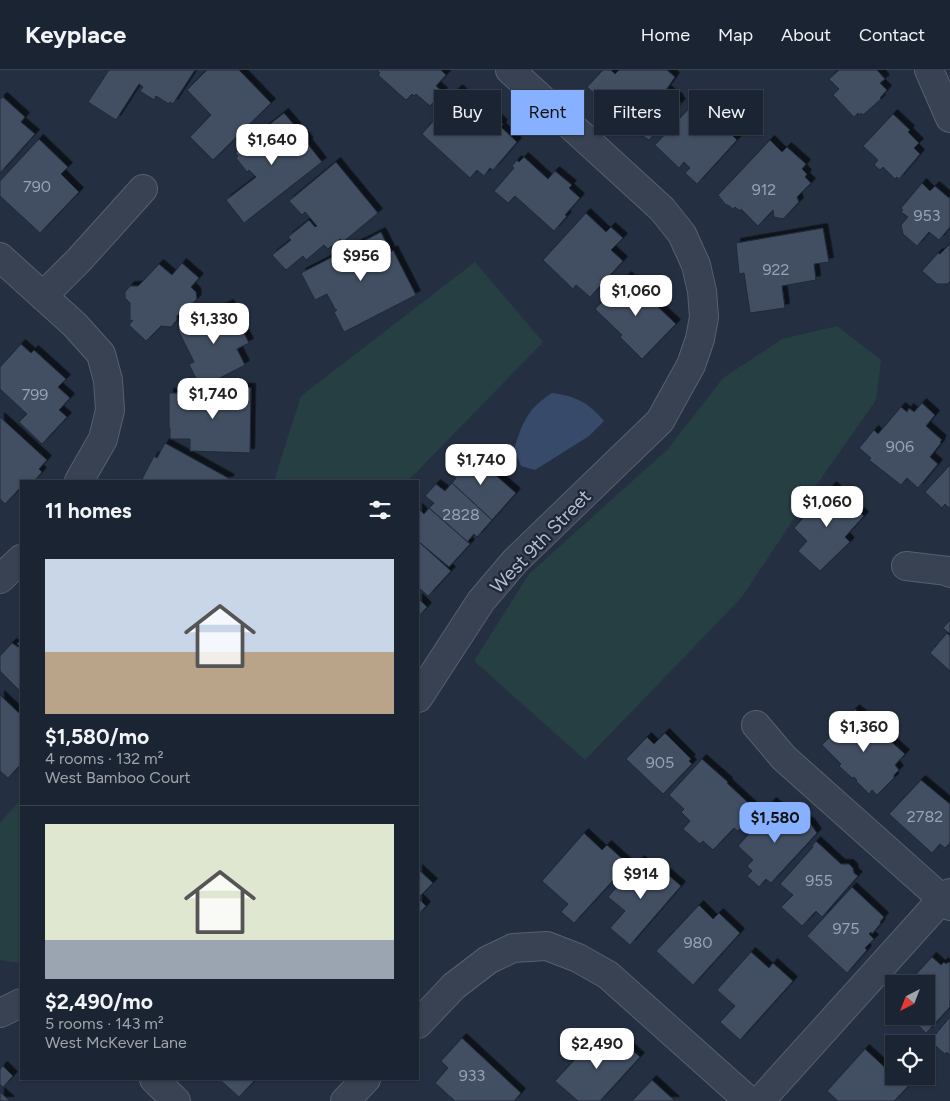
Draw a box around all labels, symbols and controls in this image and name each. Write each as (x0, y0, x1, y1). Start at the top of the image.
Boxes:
text: Keyplace (25, 20, 126, 49)
text: Home (641, 24, 690, 46)
text: Map (718, 24, 753, 46)
text: About (781, 24, 831, 46)
text: Contact (859, 24, 925, 46)
chip: Buy (434, 90, 501, 135)
chip: Rent (511, 90, 584, 135)
chip: Filters (594, 90, 679, 135)
chip: New (689, 90, 763, 135)
pin: $1,640 (231, 124, 313, 166)
text: $1,640 (247, 130, 297, 149)
house number: 790 (23, 177, 51, 196)
house number: 912 (752, 180, 776, 199)
house number: 953 (914, 206, 940, 225)
pin: $956 (331, 240, 391, 282)
text: $956 (343, 246, 379, 265)
house number: 922 (763, 260, 789, 279)
pin: $1,060 (595, 274, 677, 317)
text: $1,060 (611, 281, 661, 300)
pin: $1,330 (173, 302, 255, 345)
text: $1,330 (190, 309, 238, 328)
pin: $1,740 (172, 378, 254, 420)
text: $1,740 (188, 384, 238, 403)
house number: 799 (22, 385, 48, 404)
house number: 906 (886, 437, 914, 456)
pin: $1,740 (440, 444, 522, 486)
text: $1,740 (456, 450, 506, 469)
street label: West 9th Street (485, 485, 596, 598)
pin: $1,060 (786, 486, 868, 528)
text: $1,060 (802, 492, 852, 511)
icon: filters (366, 496, 394, 524)
text: 11 homes (45, 498, 132, 523)
house number: 2828 (442, 505, 480, 524)
icon: home (175, 591, 265, 681)
pin: $1,360 (823, 710, 905, 753)
text: $1,360 (840, 717, 888, 736)
text: $1,580/mo (45, 724, 149, 749)
text: 4 rooms · 132 m² (45, 749, 164, 768)
house number: 905 (646, 753, 674, 772)
text: West Bamboo Court (45, 768, 191, 787)
pin: $1,580 (734, 802, 816, 844)
house number: 2782 (907, 807, 943, 826)
text: $1,580 (750, 808, 800, 827)
icon: home (175, 857, 265, 947)
pin: $914 (611, 858, 671, 900)
text: $914 (623, 864, 659, 883)
house number: 955 (805, 871, 833, 890)
house number: 975 (833, 919, 859, 938)
house number: 980 (683, 933, 713, 952)
north arrow (885, 975, 935, 1025)
map controls (885, 975, 935, 1085)
text: $2,490/mo (45, 989, 153, 1014)
text: 5 rooms · 143 m² (45, 1014, 164, 1033)
pin: $2,490 (556, 1028, 638, 1070)
text: West McKever Lane (45, 1033, 187, 1052)
text: $2,490 (571, 1034, 623, 1053)
button: locate (885, 1035, 935, 1085)
house number: 933 (459, 1066, 485, 1085)

